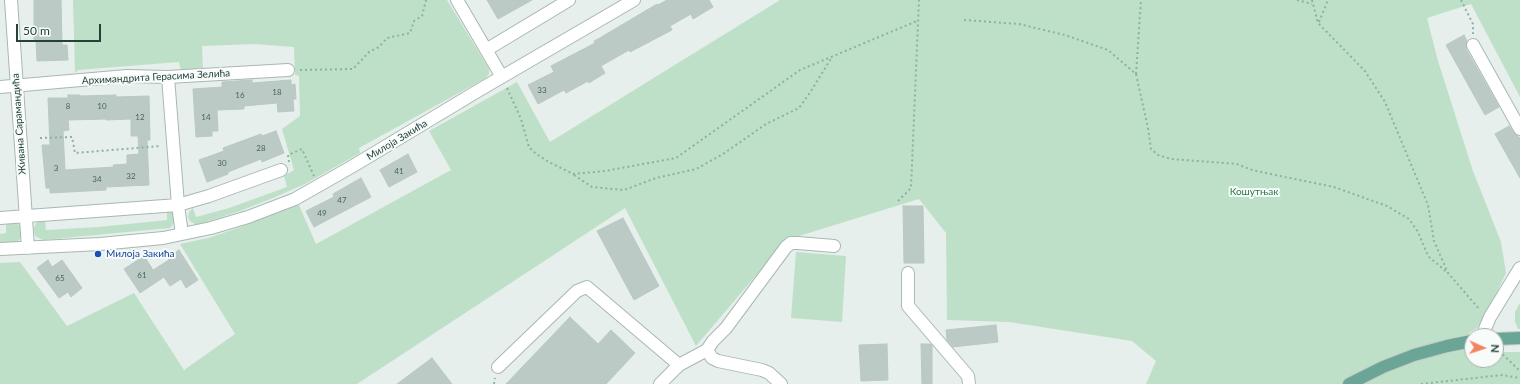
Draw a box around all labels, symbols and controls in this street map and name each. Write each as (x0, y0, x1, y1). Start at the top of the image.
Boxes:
scale bar (18, 16, 103, 42)
text: 50 m (23, 23, 50, 38)
street label: Архимандрита Герасима Зелића (82, 67, 230, 87)
street label: Живана Сарамандића (9, 73, 29, 175)
house number: 33 (537, 85, 547, 95)
house number: 18 (272, 87, 282, 97)
house number: 16 (235, 90, 245, 100)
house number: 8 (66, 101, 70, 111)
house number: 10 (97, 101, 107, 111)
house number: 12 (135, 112, 145, 122)
house number: 14 (201, 112, 211, 122)
street label: Милоја Закића (365, 117, 429, 163)
house number: 28 (256, 143, 266, 153)
house number: 30 (217, 158, 227, 168)
house number: 3 (54, 163, 58, 173)
house number: 41 (394, 166, 404, 176)
house number: 32 (126, 171, 136, 181)
house number: 34 (92, 174, 102, 184)
park label: Кошутњак (1230, 186, 1278, 198)
house number: 47 (337, 195, 347, 205)
house number: 49 (317, 208, 327, 218)
place label: Милоја Закића (106, 248, 175, 260)
marker: Милоја Закића (93, 249, 103, 259)
house number: 61 (137, 270, 147, 280)
house number: 65 (55, 273, 65, 283)
north arrow (1464, 328, 1504, 368)
text: N (1489, 344, 1502, 353)

